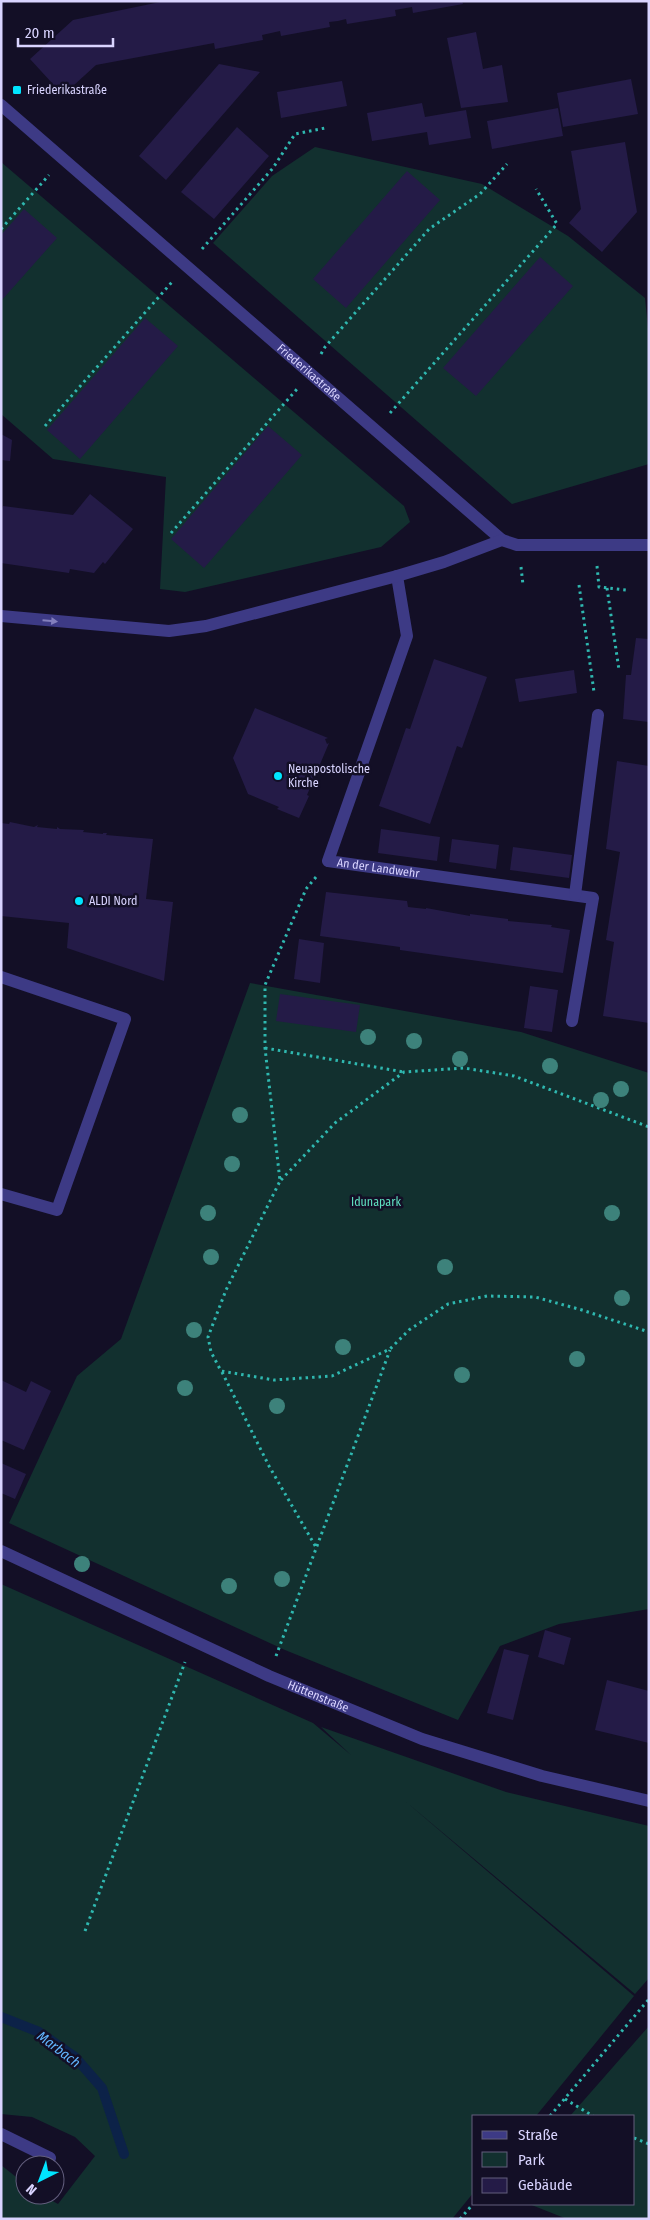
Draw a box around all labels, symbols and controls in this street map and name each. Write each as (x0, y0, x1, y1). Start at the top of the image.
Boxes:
scale bar (18, 15, 112, 47)
text: 20 m (25, 24, 55, 42)
place label: Friederikastraße (27, 83, 107, 97)
marker: Friederikastraße (11, 84, 23, 96)
street label: Friederikastraße (274, 341, 344, 404)
one-way arrow (42, 617, 58, 625)
place label: Neuapostolische Kirche (288, 762, 370, 790)
marker: Neuapostolische Kirche (272, 770, 284, 782)
street label: An der Landwehr (336, 855, 421, 881)
place label: ALDI Nord (89, 894, 137, 908)
marker: ALDI Nord (73, 895, 85, 907)
park label: Idunapark (351, 1195, 401, 1209)
street label: Hüttenstraße (286, 1678, 351, 1715)
water label: Marbach (34, 2028, 84, 2071)
legend (472, 2115, 635, 2205)
text: Straße (518, 2126, 558, 2144)
text: Park (518, 2151, 545, 2169)
north arrow (15, 2155, 65, 2205)
text: Gebäude (518, 2176, 573, 2194)
text: N (23, 2180, 40, 2198)

